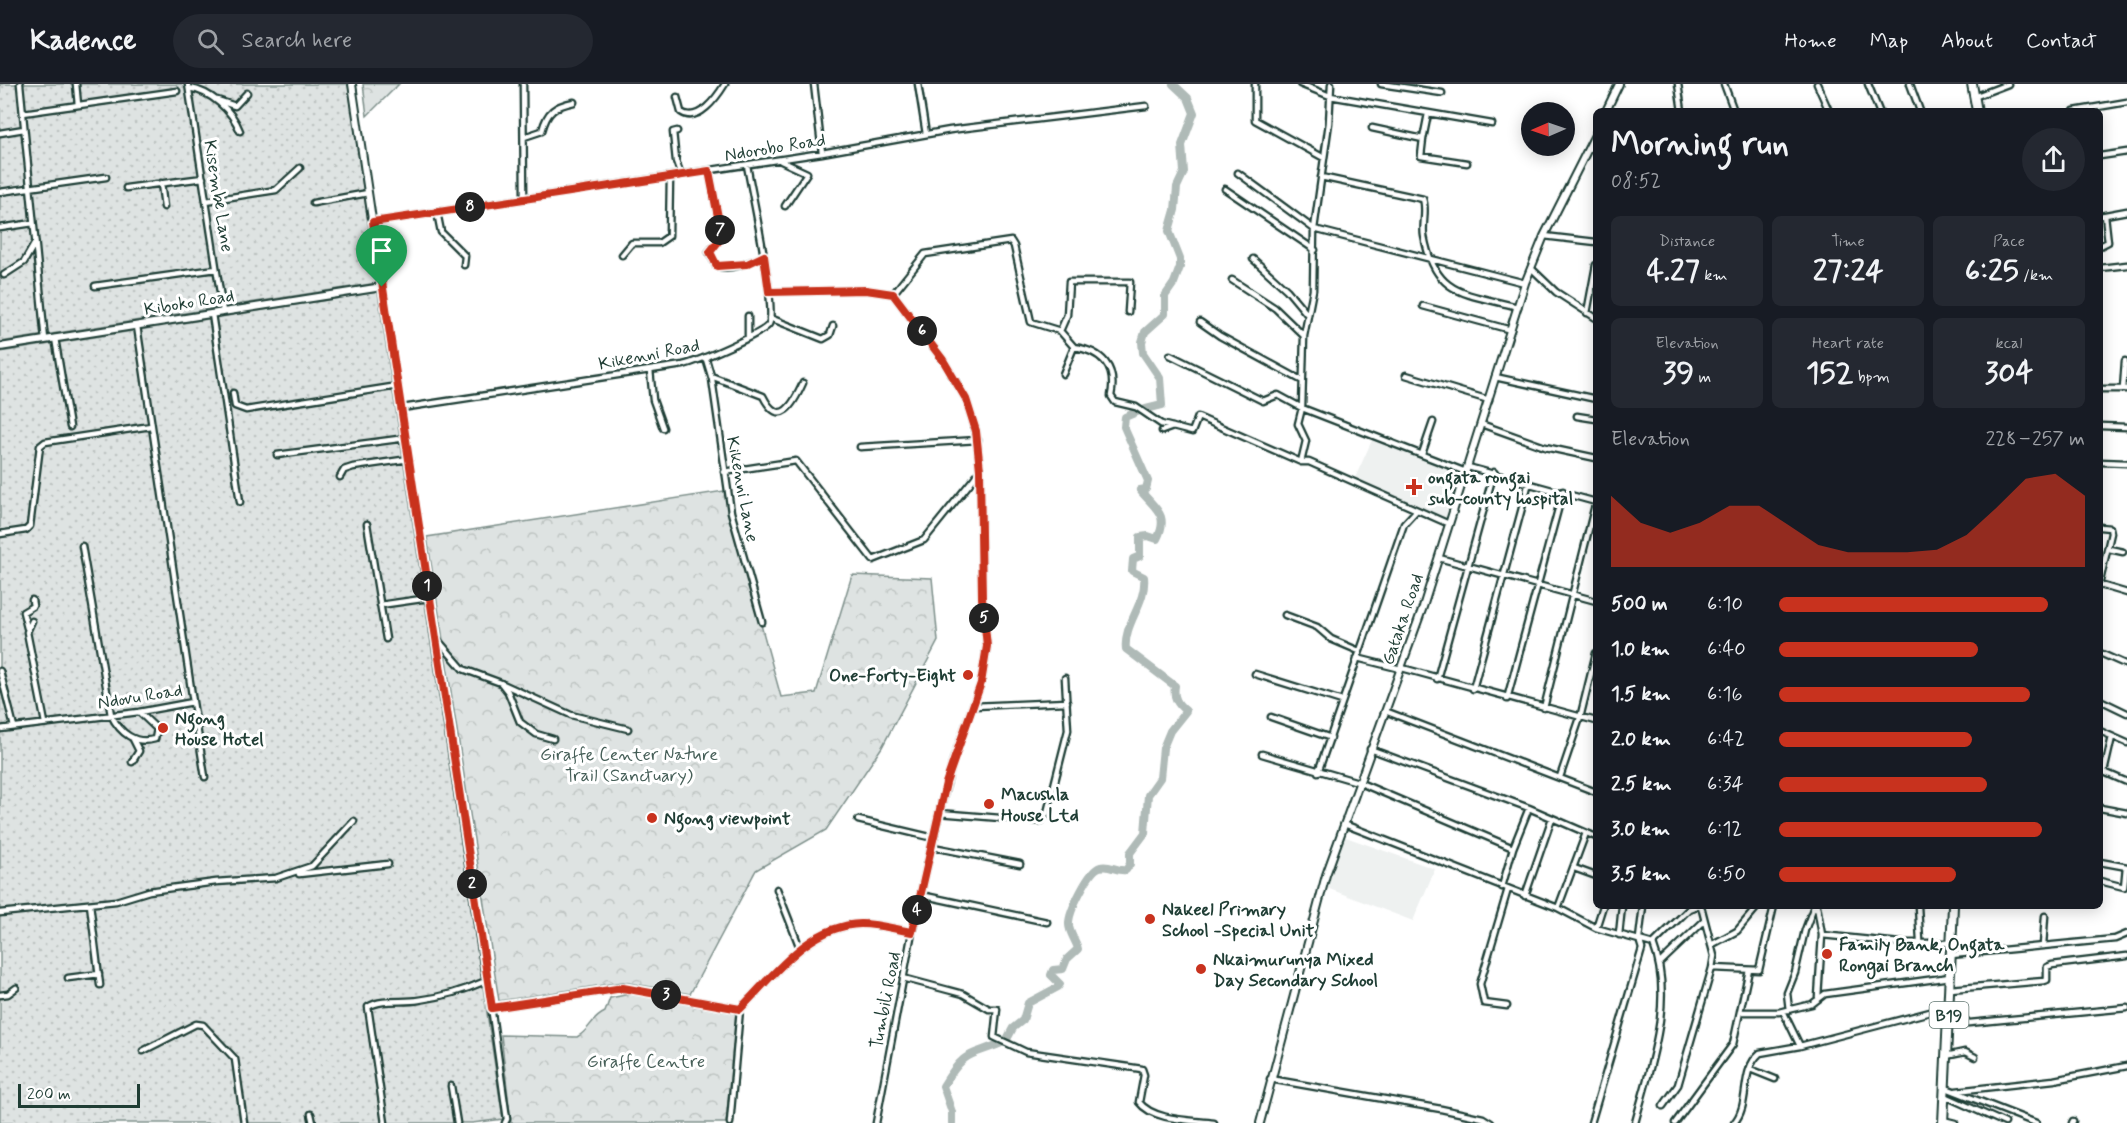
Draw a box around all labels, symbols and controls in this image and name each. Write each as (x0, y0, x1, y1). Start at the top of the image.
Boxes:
search box (173, 14, 593, 68)
text: Kadence (30, 23, 137, 60)
icon: search (194, 25, 227, 58)
text: Search here (242, 27, 352, 55)
text: Home (1785, 27, 1837, 55)
text: Map (1870, 27, 1908, 55)
text: About (1941, 27, 1993, 55)
text: Contact (2026, 27, 2097, 55)
north arrow (1521, 102, 1575, 156)
map controls (1521, 102, 1575, 156)
text: Morning run (1611, 123, 1789, 167)
street label: Ndorobo Road (723, 128, 827, 168)
button: share (2022, 128, 2085, 191)
street label: Kisembe Lane (197, 138, 239, 254)
text: 08:52 (1611, 168, 1661, 195)
pin: 8 (455, 192, 485, 222)
text: 8 (465, 196, 475, 217)
pin: 7 (705, 215, 735, 245)
text: 7 (715, 219, 725, 240)
pin (356, 225, 407, 287)
text: Distance (1659, 231, 1715, 252)
text: Time (1831, 231, 1865, 252)
text: Pace (1993, 231, 2025, 252)
icon: arrive (365, 234, 398, 267)
text: 4.27 (1646, 252, 1700, 291)
text: 27:24 (1813, 252, 1883, 291)
text: 6:25 (1965, 252, 2019, 291)
text: km (1700, 265, 1728, 286)
text: /km (2019, 265, 2053, 286)
street label: Kiboko Road (142, 284, 236, 322)
pin: 6 (907, 316, 937, 346)
text: 6 (918, 320, 926, 341)
street label: Kikenni Road (597, 333, 702, 377)
text: Elevation (1656, 333, 1719, 354)
text: Heart rate (1812, 333, 1884, 354)
text: kcal (1996, 333, 2022, 354)
text: 39 (1663, 354, 1694, 393)
text: 152 (1806, 354, 1853, 393)
text: 304 (1985, 354, 2033, 393)
text: m (1694, 367, 1711, 388)
text: bpm (1853, 367, 1890, 388)
text: Elevation (1611, 426, 1690, 453)
text: 228–257 m (1986, 426, 2085, 453)
street label: Kikenni Lane (720, 434, 764, 544)
place label: ongata rongai sub-county hospital (1427, 466, 1573, 511)
marker: ongata rongai sub-county hospital (1405, 478, 1423, 496)
street label: Gataka Road (1376, 570, 1430, 668)
pin: 1 (412, 571, 442, 601)
text: 1 (423, 575, 431, 596)
text: 500 m (1611, 591, 1668, 618)
text: 6:10 (1707, 591, 1743, 618)
pin: 5 (969, 603, 999, 633)
text: 5 (979, 607, 989, 628)
text: 1.0 km (1611, 636, 1670, 663)
text: 6:40 (1707, 636, 1746, 663)
place label: One-Forty-Eight (829, 664, 956, 688)
marker: One-Forty-Eight (961, 668, 975, 682)
street label: Ndovu Road (96, 678, 184, 716)
text: 1.5 km (1611, 681, 1671, 708)
text: 6:16 (1707, 681, 1743, 708)
place label: Ngong House Hotel (175, 707, 264, 752)
marker: Ngong House Hotel (156, 721, 170, 735)
text: 2.0 km (1611, 726, 1671, 753)
text: 6:42 (1707, 726, 1745, 753)
park label: Giraffe Center Nature Trail (Sanctuary) (540, 743, 718, 788)
text: 2.5 km (1611, 771, 1672, 798)
text: 6:34 (1707, 771, 1744, 798)
place label: Macushla House Ltd (1001, 783, 1079, 828)
marker: Macushla House Ltd (982, 797, 996, 811)
place label: Ngong viewpoint (664, 807, 791, 833)
marker: Ngong viewpoint (645, 811, 659, 825)
text: 3.0 km (1611, 816, 1670, 843)
text: 6:12 (1707, 816, 1742, 843)
text: 3.5 km (1611, 861, 1671, 888)
text: 6:50 (1707, 861, 1746, 888)
pin: 2 (457, 869, 487, 899)
text: 2 (468, 873, 476, 894)
pin: 4 (902, 895, 932, 925)
place label: Nakeel Primary School -Special Unit (1162, 898, 1315, 943)
text: 4 (912, 899, 922, 920)
marker: Nakeel Primary School -Special Unit (1143, 912, 1157, 926)
place label: Family Bank, Ongata Rongai Branch (1839, 933, 2005, 980)
marker: Family Bank, Ongata Rongai Branch (1820, 947, 1834, 961)
place label: Nkaimurunya Mixed Day Secondary School (1213, 948, 1378, 993)
street label: Tumbili Road (865, 950, 907, 1051)
marker: Nkaimurunya Mixed Day Secondary School (1194, 962, 1208, 976)
pin: 3 (651, 980, 681, 1010)
text: 3 (662, 984, 670, 1005)
road number: B19 (1930, 1002, 1968, 1028)
park label: Giraffe Centre (587, 1050, 705, 1074)
scale bar (18, 1081, 140, 1108)
text: 200 m (27, 1084, 71, 1105)

